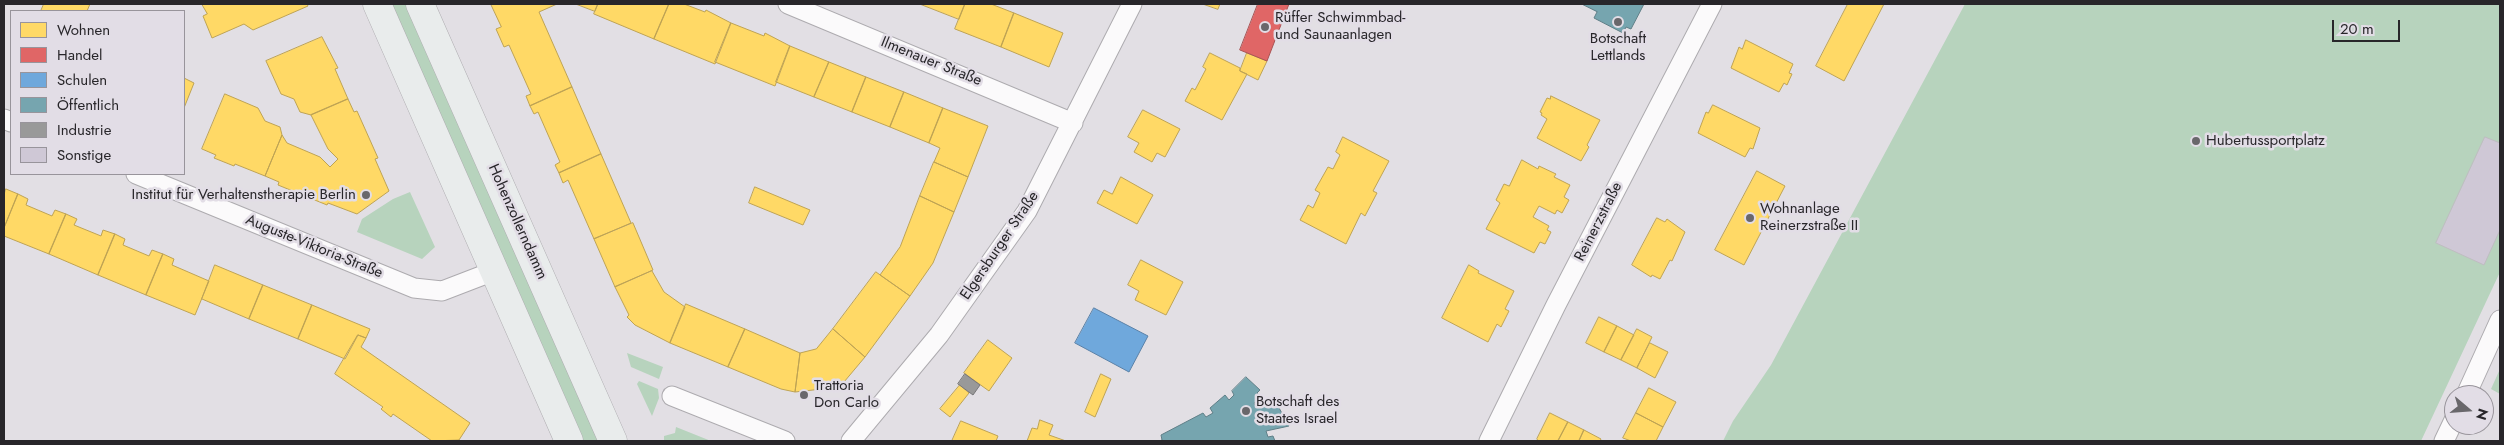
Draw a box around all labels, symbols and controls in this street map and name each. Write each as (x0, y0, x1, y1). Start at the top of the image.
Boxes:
place label: Rüffer Schwimmbad- und Saunaanlagen (1275, 9, 1405, 44)
legend (10, 10, 185, 175)
scale bar (2334, 10, 2402, 42)
marker: Botschaft Lettlands (1612, 16, 1624, 28)
text: 20 m (2340, 18, 2374, 40)
text: Wohnen (57, 19, 110, 41)
marker: Rüffer Schwimmbad- und Saunaanlagen (1259, 21, 1271, 33)
place label: Botschaft Lettlands (1590, 30, 1646, 65)
street label: Ilmenauer Straße (878, 34, 984, 90)
text: Handel (57, 44, 103, 66)
text: Schulen (57, 69, 107, 91)
text: Öffentlich (57, 94, 119, 116)
text: Industrie (57, 119, 111, 141)
place label: Hubertussportplatz (2206, 132, 2325, 150)
marker: Hubertussportplatz (2190, 135, 2202, 147)
text: Sonstige (57, 144, 111, 166)
street label: Hohenzollerndamm (484, 162, 550, 282)
street label: Reinerzstraße (1571, 179, 1627, 265)
place label: Institut für Verhaltenstherapie Berlin (131, 186, 356, 204)
street label: Elgersburger Straße (957, 188, 1043, 304)
marker: Institut für Verhaltenstherapie Berlin (360, 189, 372, 201)
place label: Wohnanlage Reinerzstraße II (1760, 200, 1858, 235)
street label: Auguste-Viktoria-Straße (243, 211, 385, 283)
marker: Wohnanlage Reinerzstraße II (1744, 212, 1756, 224)
place label: Trattoria Don Carlo (814, 377, 879, 412)
north arrow (2444, 385, 2494, 435)
marker: Trattoria Don Carlo (798, 389, 810, 401)
place label: Botschaft des Staates Israel (1256, 393, 1339, 428)
marker: Botschaft des Staates Israel (1240, 405, 1252, 417)
text: N (2471, 406, 2494, 423)

